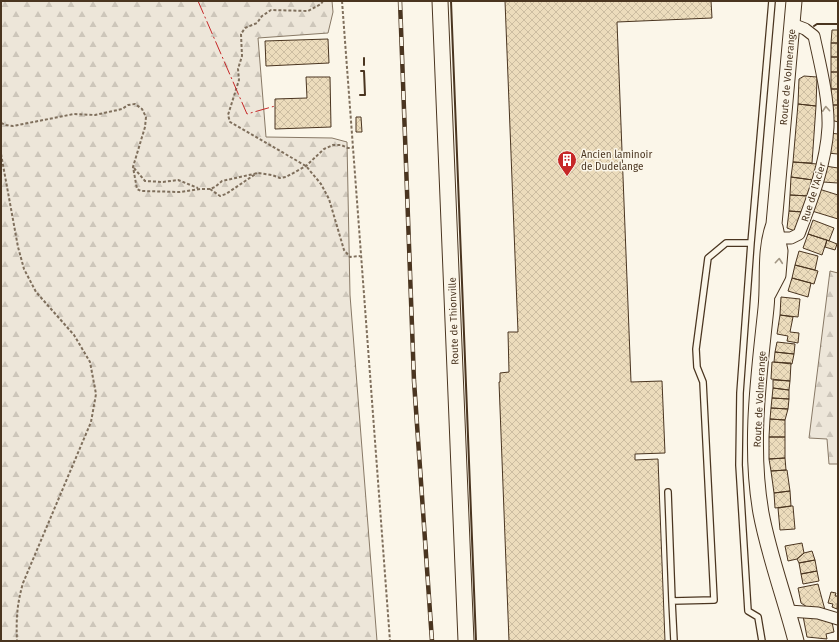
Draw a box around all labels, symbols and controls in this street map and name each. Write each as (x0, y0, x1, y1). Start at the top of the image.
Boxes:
street label: Route de Volmerange (778, 28, 798, 126)
one-way arrow (822, 106, 831, 112)
building icon: Ancien laminoir de Dudelange (556, 149, 578, 177)
place label: Ancien laminoir de Dudelange (581, 149, 652, 173)
street label: Rue de l'Acier (799, 161, 829, 223)
one-way arrow (774, 258, 783, 264)
street label: Route de Thionville (446, 277, 462, 365)
street label: Route de Volmerange (751, 350, 769, 448)

